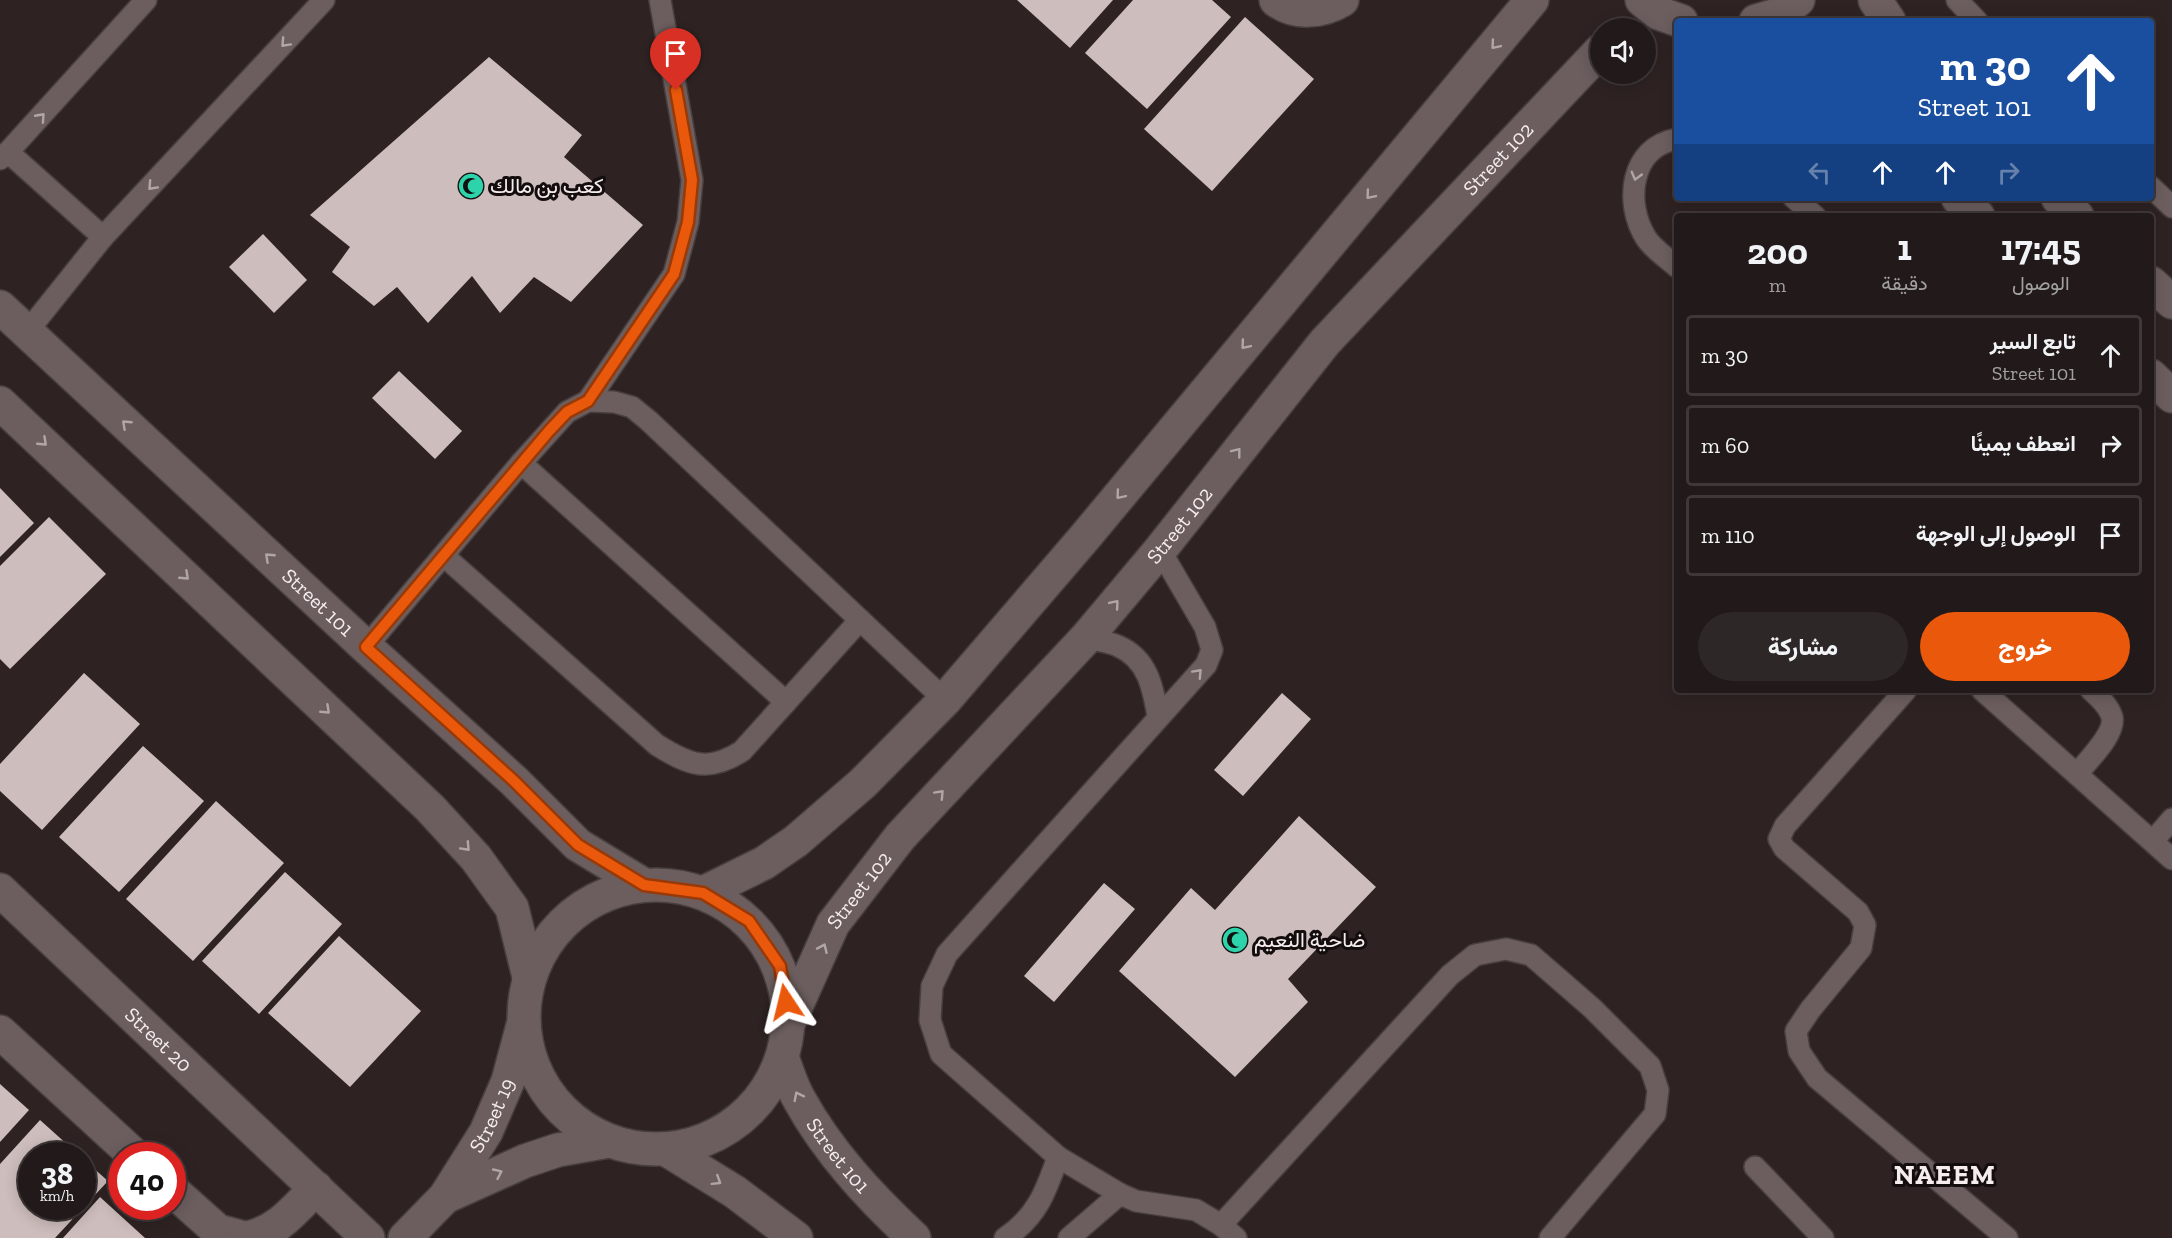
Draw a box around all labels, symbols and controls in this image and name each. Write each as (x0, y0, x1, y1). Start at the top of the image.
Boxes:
map controls (1590, 18, 1656, 84)
button: sound (1590, 18, 1656, 84)
pin (650, 28, 701, 90)
one-way arrow (281, 35, 292, 46)
icon: arrive (659, 37, 692, 70)
one-way arrow (1491, 38, 1502, 49)
text: 30 m (1940, 40, 2031, 91)
icon: ahead (2052, 42, 2130, 120)
text: Street 101 (1917, 91, 2031, 123)
one-way arrow (34, 113, 45, 123)
street label: Street 102 (1457, 117, 1538, 200)
icon: left (1803, 156, 1836, 189)
icon: ahead (1866, 156, 1899, 189)
icon: ahead (1929, 156, 1962, 189)
icon: right (1992, 156, 2025, 189)
one-way arrow (1631, 170, 1644, 180)
mosque icon: كعب بن مالك (456, 171, 486, 201)
place label: كعب بن مالك (490, 173, 604, 198)
one-way arrow (148, 178, 159, 189)
one-way arrow (1366, 188, 1377, 199)
text: 1 (1897, 226, 1912, 269)
text: 17:45 (2001, 226, 2081, 269)
text: 200 (1747, 230, 1808, 273)
text: دقيقة (1881, 271, 1928, 295)
text: الوصول (2012, 271, 2070, 295)
text: m (1769, 273, 1786, 297)
text: تابع السير (1990, 328, 2076, 355)
one-way arrow (1241, 338, 1252, 349)
icon: ahead (2094, 339, 2127, 372)
text: 30 m (1701, 342, 1748, 369)
text: Street 101 (1992, 361, 2076, 385)
one-way arrow (123, 420, 133, 431)
icon: right (2094, 429, 2127, 462)
text: انعطف يمينًا (1970, 430, 2076, 457)
text: 60 m (1701, 432, 1749, 459)
one-way arrow (36, 435, 47, 446)
one-way arrow (1230, 448, 1241, 459)
street label: Street 102 (1141, 481, 1217, 568)
one-way arrow (1117, 488, 1128, 499)
icon: arrive (2094, 519, 2127, 552)
text: الوصول إلى الوجهة (1916, 520, 2076, 547)
text: 110 m (1701, 522, 1755, 549)
one-way arrow (265, 553, 276, 564)
street label: Street 101 (277, 563, 359, 641)
one-way arrow (177, 569, 188, 580)
one-way arrow (1108, 600, 1119, 611)
button: مشاركة (1698, 612, 1908, 681)
button: خروج (1920, 612, 2130, 681)
one-way arrow (1191, 670, 1202, 680)
one-way arrow (319, 703, 330, 714)
one-way arrow (933, 790, 944, 801)
one-way arrow (458, 840, 469, 851)
street label: Street 102 (821, 846, 896, 934)
mosque icon: ضاحية النعيم (1220, 925, 1250, 955)
place label: ضاحية النعيم (1254, 927, 1365, 954)
one-way arrow (815, 943, 827, 954)
position arrow (754, 970, 818, 1034)
street label: Street 20 (120, 1002, 198, 1077)
street label: Street 19 (463, 1074, 520, 1157)
one-way arrow (794, 1092, 805, 1102)
street label: Street 101 (801, 1113, 875, 1198)
speed limit sign: 40 (108, 1142, 186, 1220)
text: 38 (41, 1156, 73, 1192)
district label: NAEEM (1894, 1159, 1996, 1191)
one-way arrow (492, 1168, 503, 1180)
one-way arrow (711, 1173, 721, 1185)
text: km/h (40, 1187, 74, 1205)

